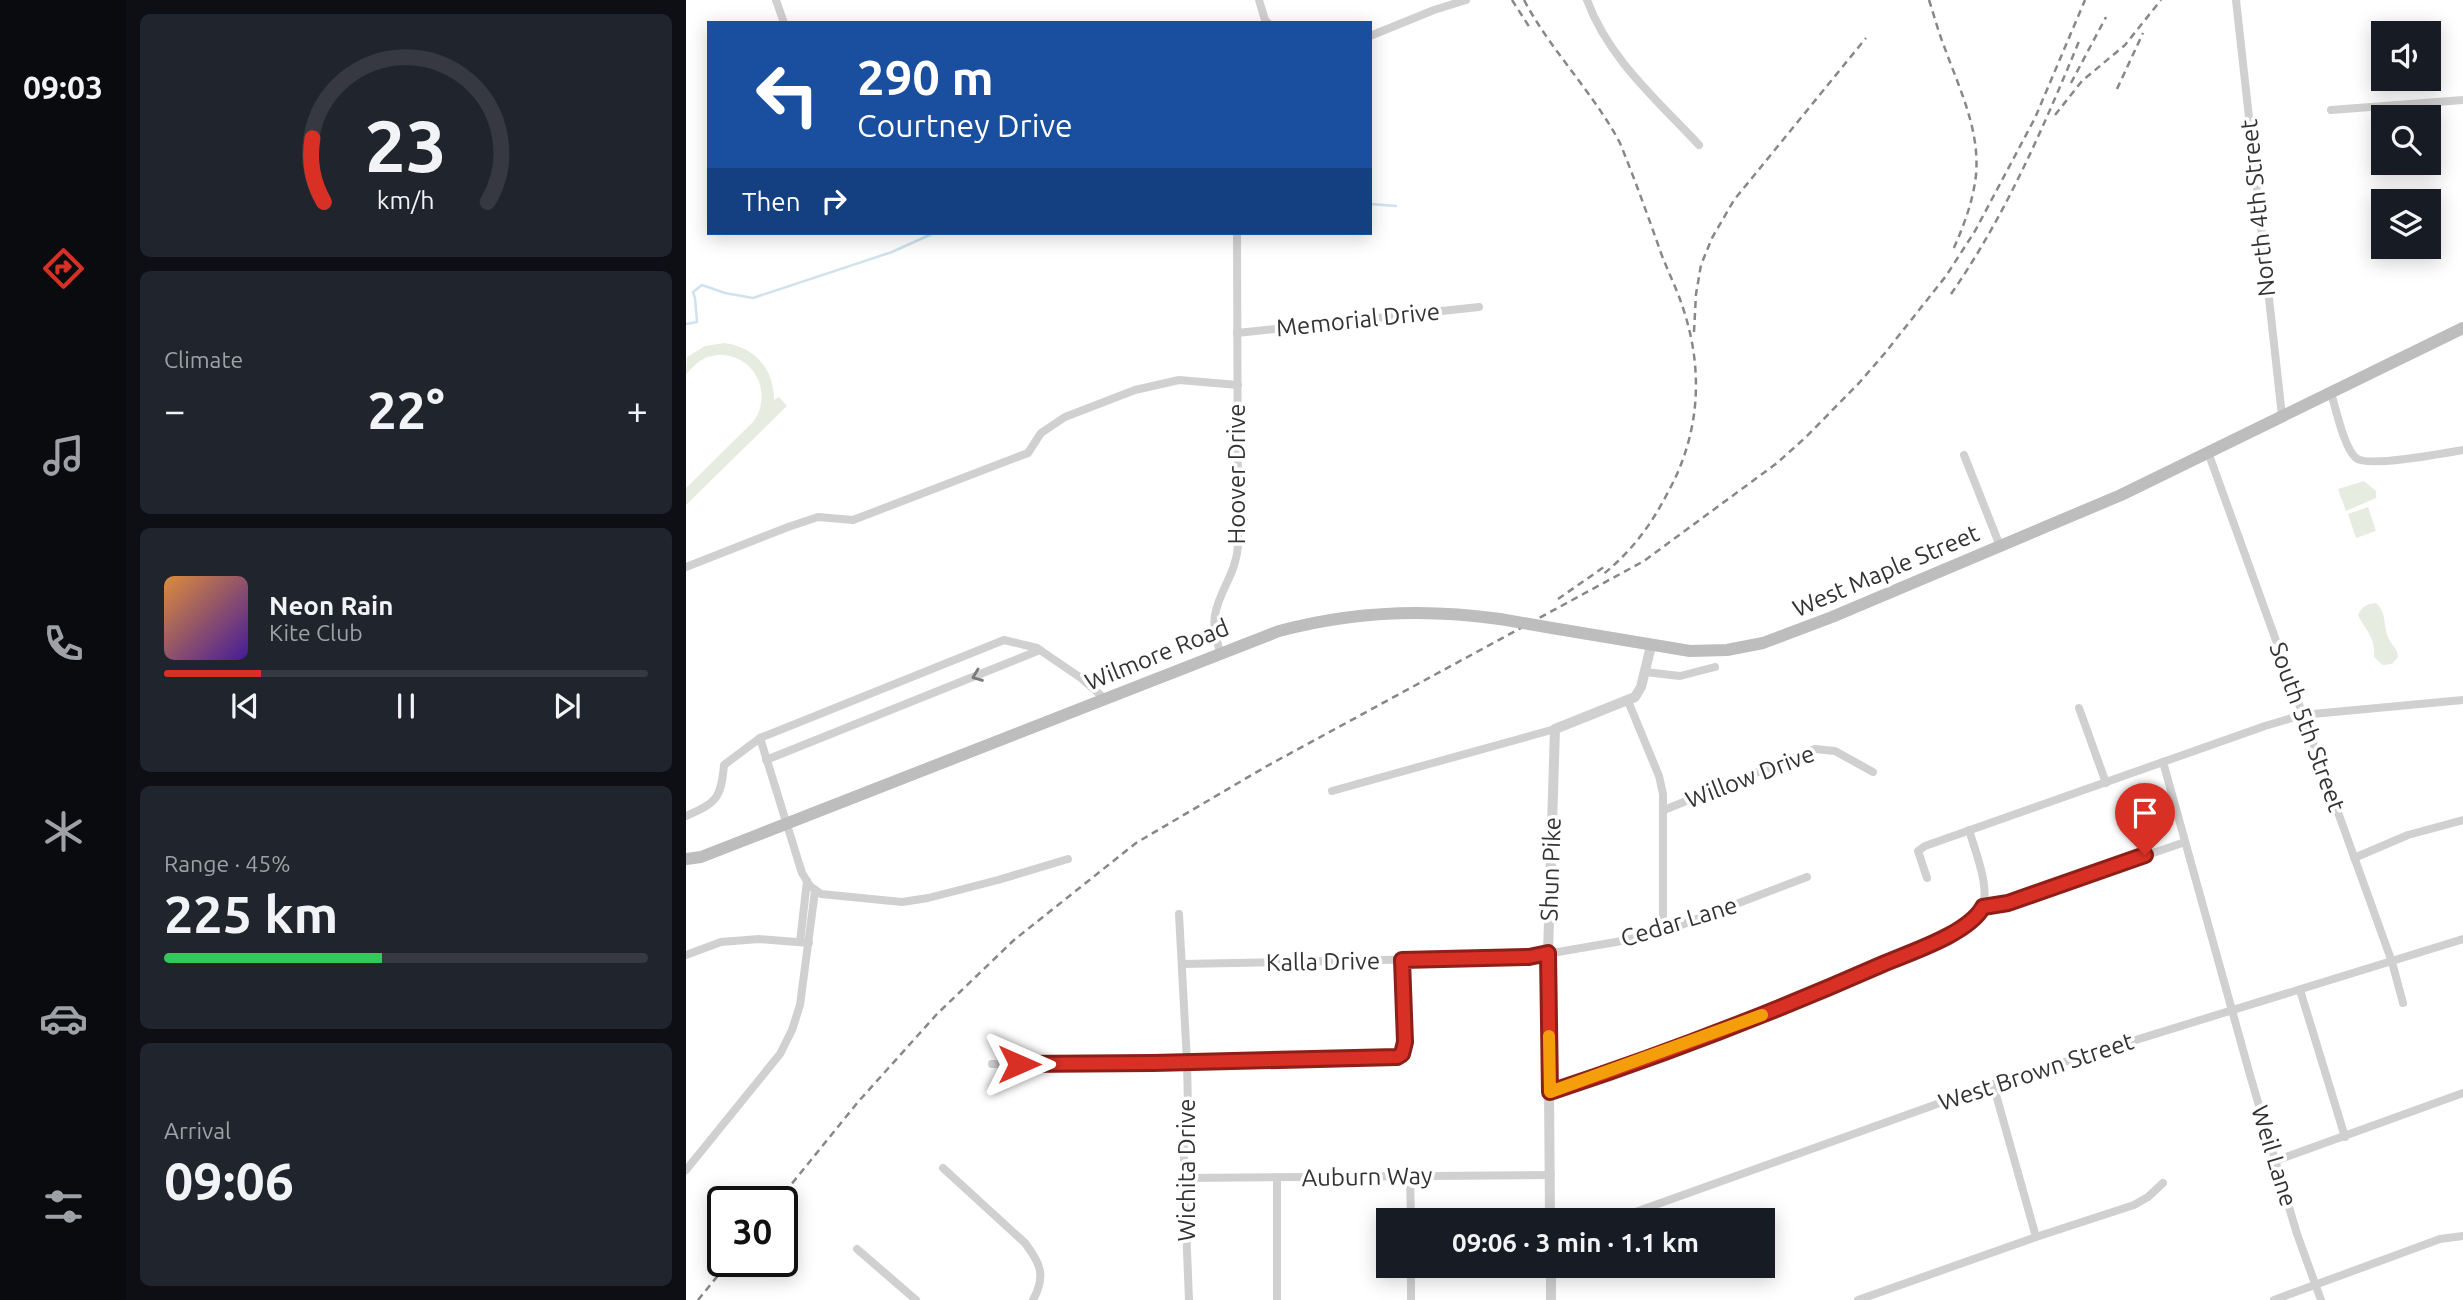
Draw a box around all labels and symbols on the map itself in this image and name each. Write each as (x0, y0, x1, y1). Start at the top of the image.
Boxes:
street label: North 4th Street (2235, 118, 2280, 298)
street label: Memorial Drive (1275, 297, 1441, 342)
street label: Hoover Drive (1223, 404, 1250, 545)
street label: West Maple Street (1789, 519, 1984, 622)
street label: Wilmore Road (1081, 613, 1233, 696)
street label: South 5th Street (2264, 639, 2351, 816)
one-way arrow (971, 668, 983, 682)
street label: Willow Drive (1682, 740, 1818, 813)
pin (2115, 783, 2175, 855)
street label: Shun Pike (1535, 816, 1566, 922)
street label: Cedar Lane (1617, 891, 1740, 952)
street label: Kalla Drive (1266, 947, 1380, 976)
position arrow (982, 1027, 1056, 1101)
street label: West Brown Street (1935, 1027, 2137, 1116)
street label: Wichita Drive (1173, 1098, 1200, 1242)
street label: Weil Lane (2246, 1102, 2303, 1210)
street label: Auburn Way (1301, 1162, 1433, 1191)
speed limit sign: 30 (707, 1186, 798, 1277)

